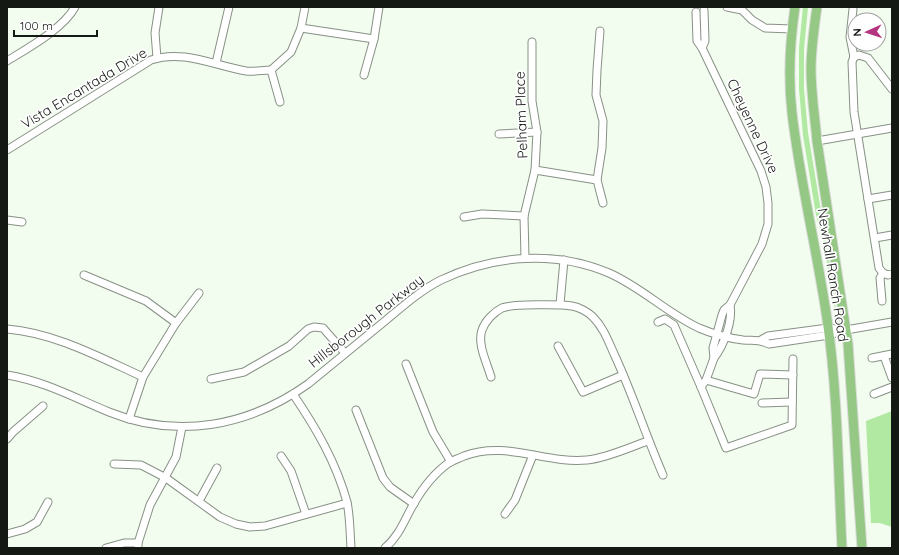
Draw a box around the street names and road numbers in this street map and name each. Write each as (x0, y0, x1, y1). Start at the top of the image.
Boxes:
street label: Vista Encantada Drive (18, 43, 150, 133)
street label: Pelham Place (510, 71, 532, 159)
street label: Cheyenne Drive (723, 76, 783, 176)
street label: Newhall Ranch Road (814, 207, 852, 343)
street label: Hillsborough Parkway (305, 270, 427, 372)

